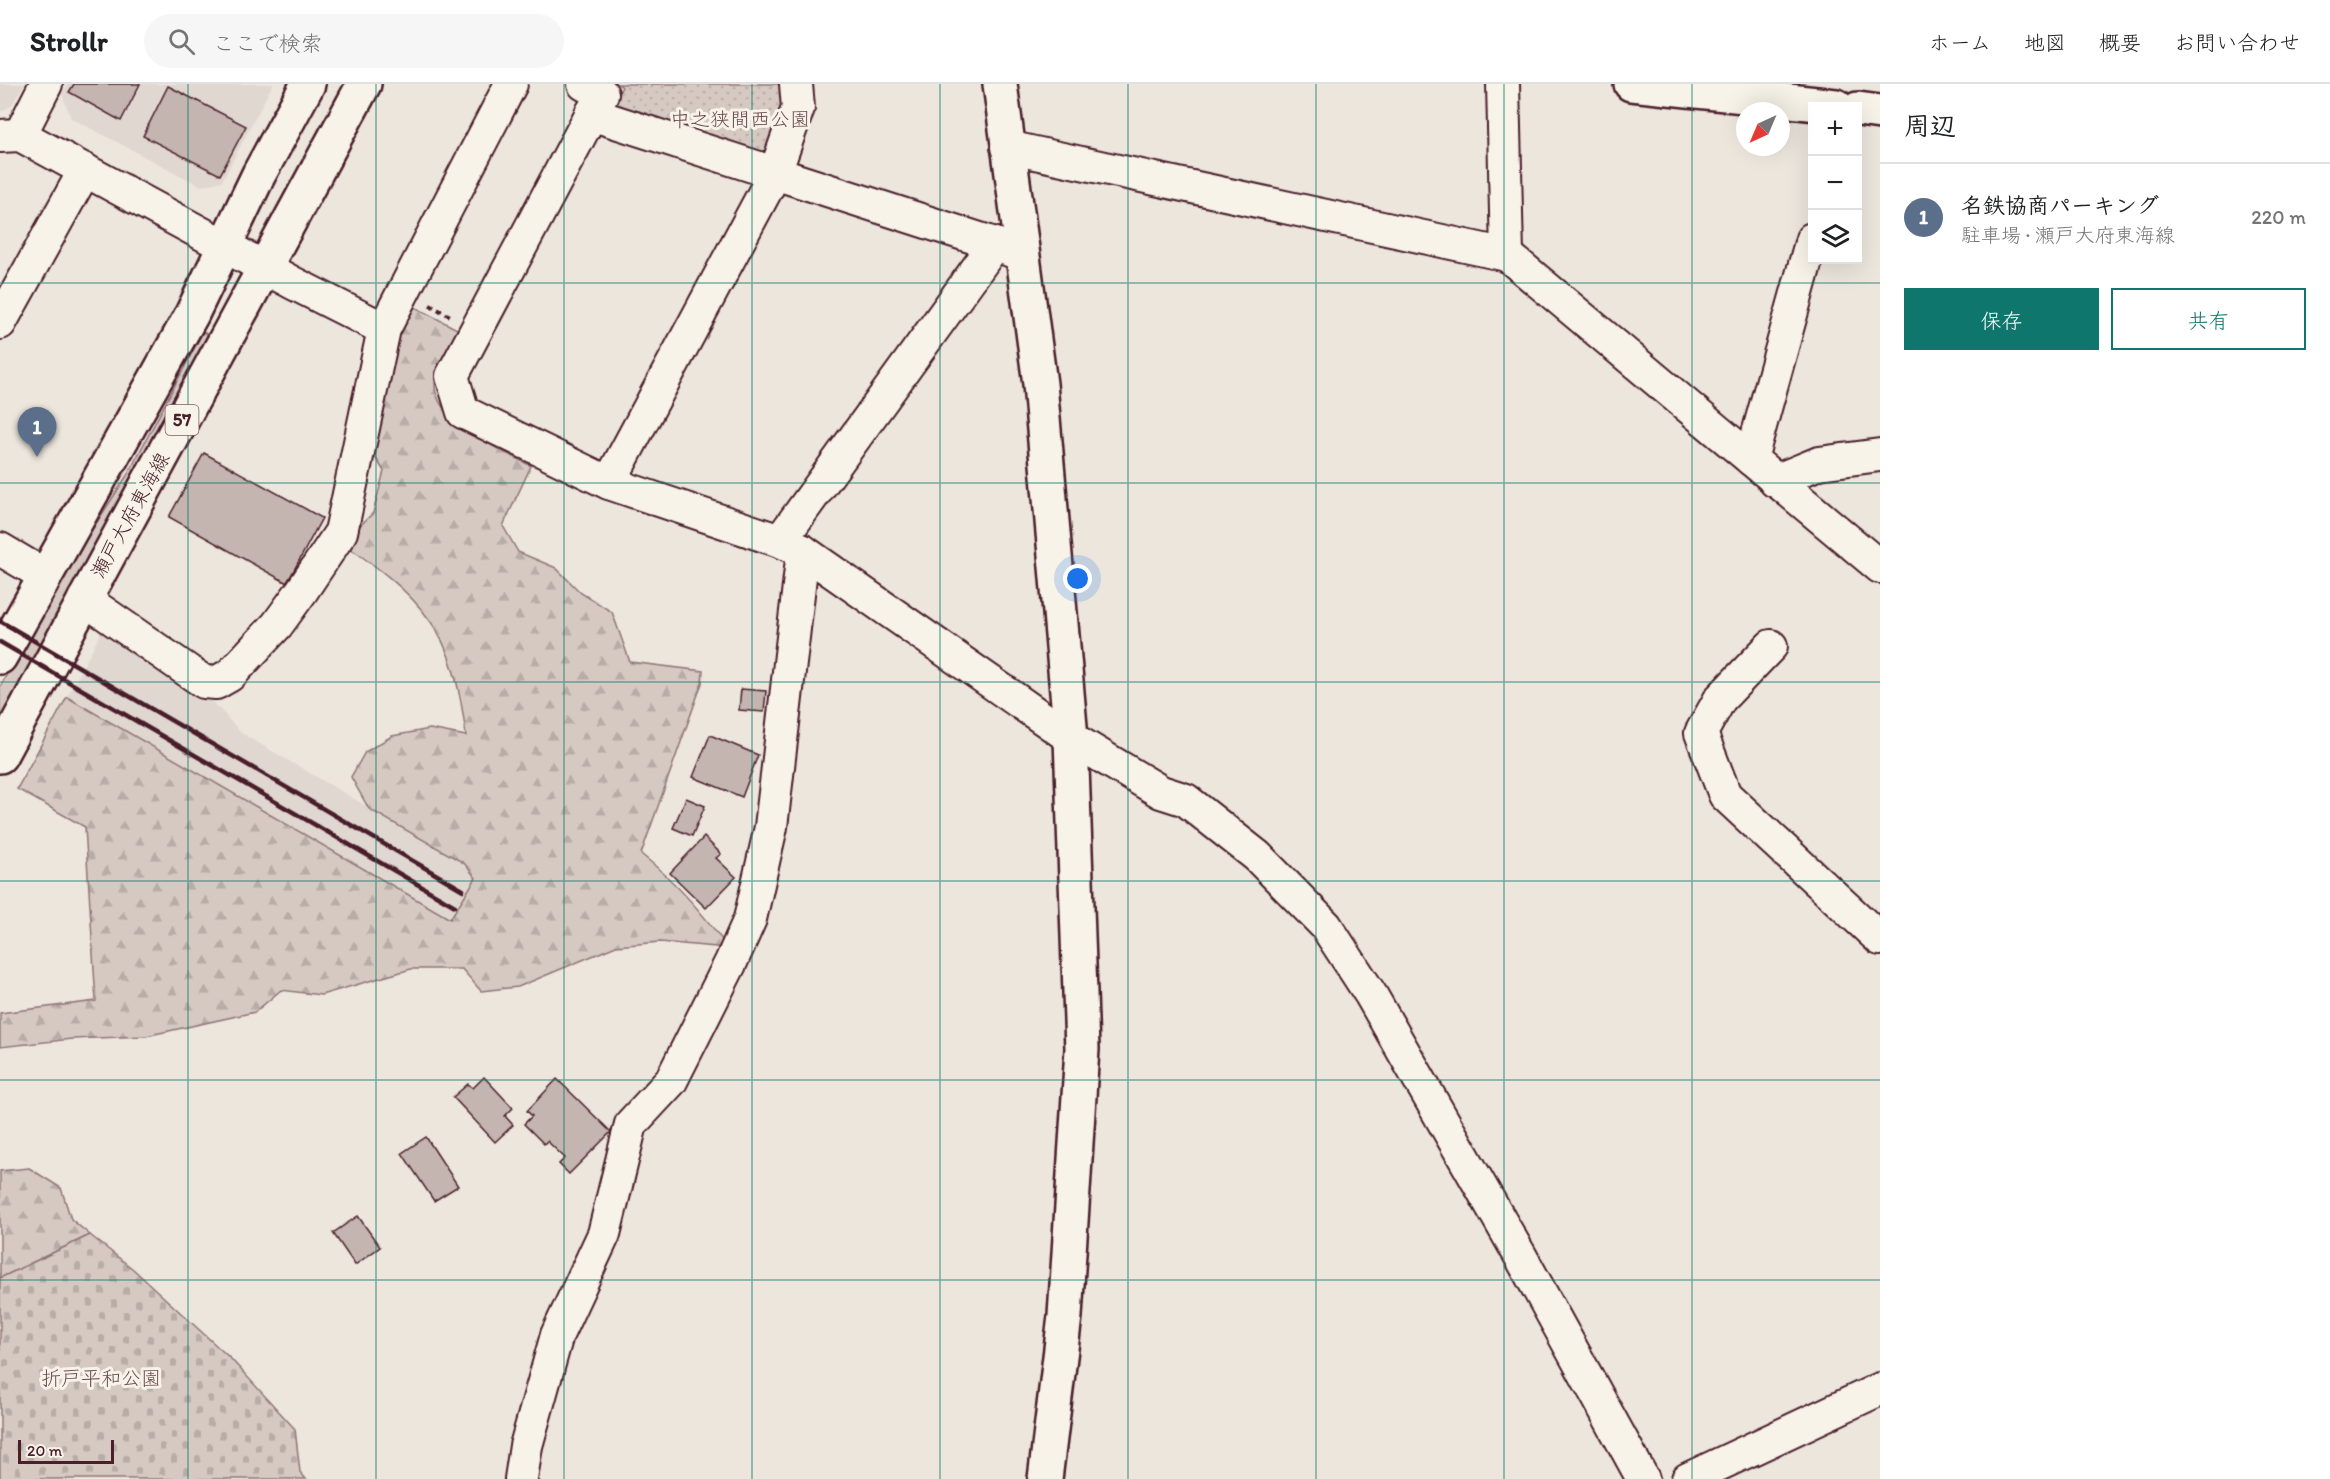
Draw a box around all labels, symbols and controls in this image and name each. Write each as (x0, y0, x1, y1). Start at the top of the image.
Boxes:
search box (144, 14, 564, 68)
text: Strollr (30, 24, 108, 58)
icon: search (165, 25, 198, 58)
text: ここで検索 (213, 30, 323, 57)
text: ホーム (1929, 30, 1991, 55)
text: 地図 (2024, 30, 2066, 55)
text: 概要 (2099, 30, 2141, 55)
text: お問い合わせ (2174, 30, 2300, 55)
north arrow (1736, 102, 1790, 156)
map controls (1808, 102, 1862, 264)
button: + (1808, 102, 1862, 156)
park label: 中之狭間西公園 (670, 107, 810, 131)
text: 周辺 (1904, 110, 1956, 142)
button: − (1808, 156, 1862, 210)
text: 名鉄協商パーキング (1961, 192, 2159, 219)
text: 1 (1919, 205, 1928, 229)
text: 220 m (2251, 205, 2306, 229)
button: layers (1808, 210, 1862, 264)
text: 駐車場 · 瀬戸大府東海線 (1961, 223, 2175, 247)
button: 保存 (1904, 288, 2099, 350)
button: 共有 (2111, 288, 2306, 350)
road number: 57 (166, 405, 198, 435)
pin: 1 (18, 408, 57, 457)
street label: 瀬戸大府東海線 (86, 448, 174, 582)
your location (1063, 564, 1092, 593)
park label: 折戸平和公園 (41, 1366, 161, 1390)
scale bar (18, 1437, 114, 1464)
text: 20 m (27, 1441, 62, 1460)

